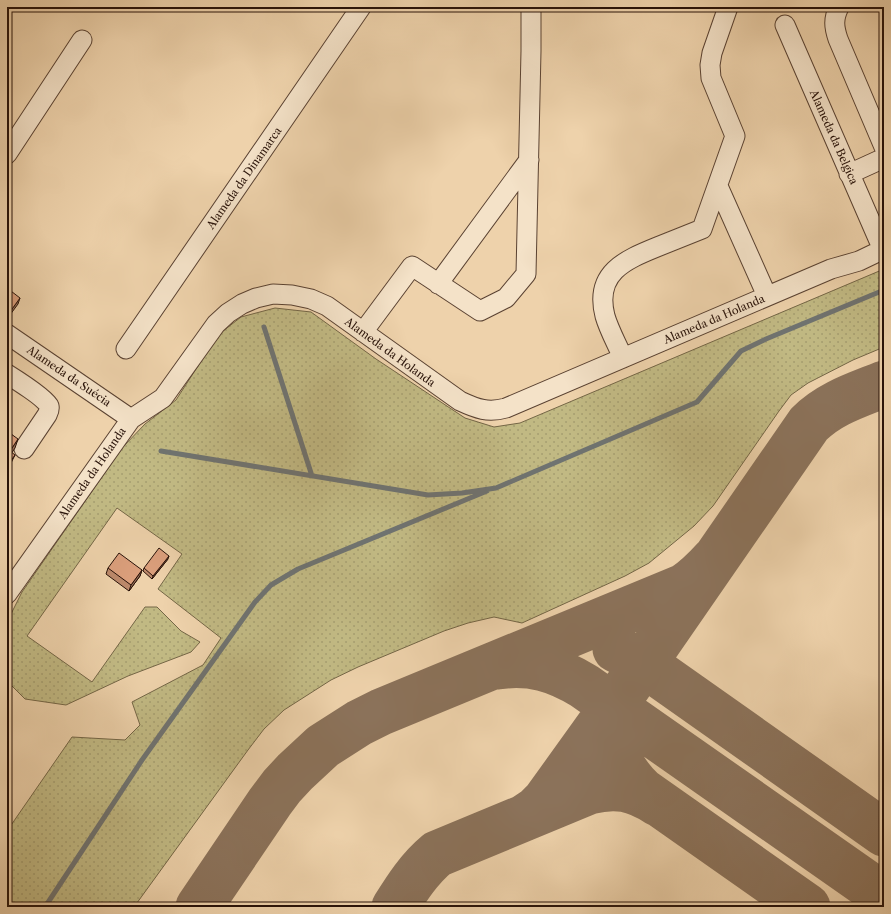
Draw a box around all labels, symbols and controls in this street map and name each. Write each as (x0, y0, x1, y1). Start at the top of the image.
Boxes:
street label: Alameda da Belgica (806, 87, 861, 187)
street label: Alameda da Dinamarca (203, 124, 285, 233)
street label: Alameda da Holanda (660, 291, 767, 347)
street label: Alameda da Holanda (341, 314, 438, 390)
street label: Alameda da Suécia (23, 342, 114, 410)
street label: Alameda da Holanda (55, 424, 129, 522)

